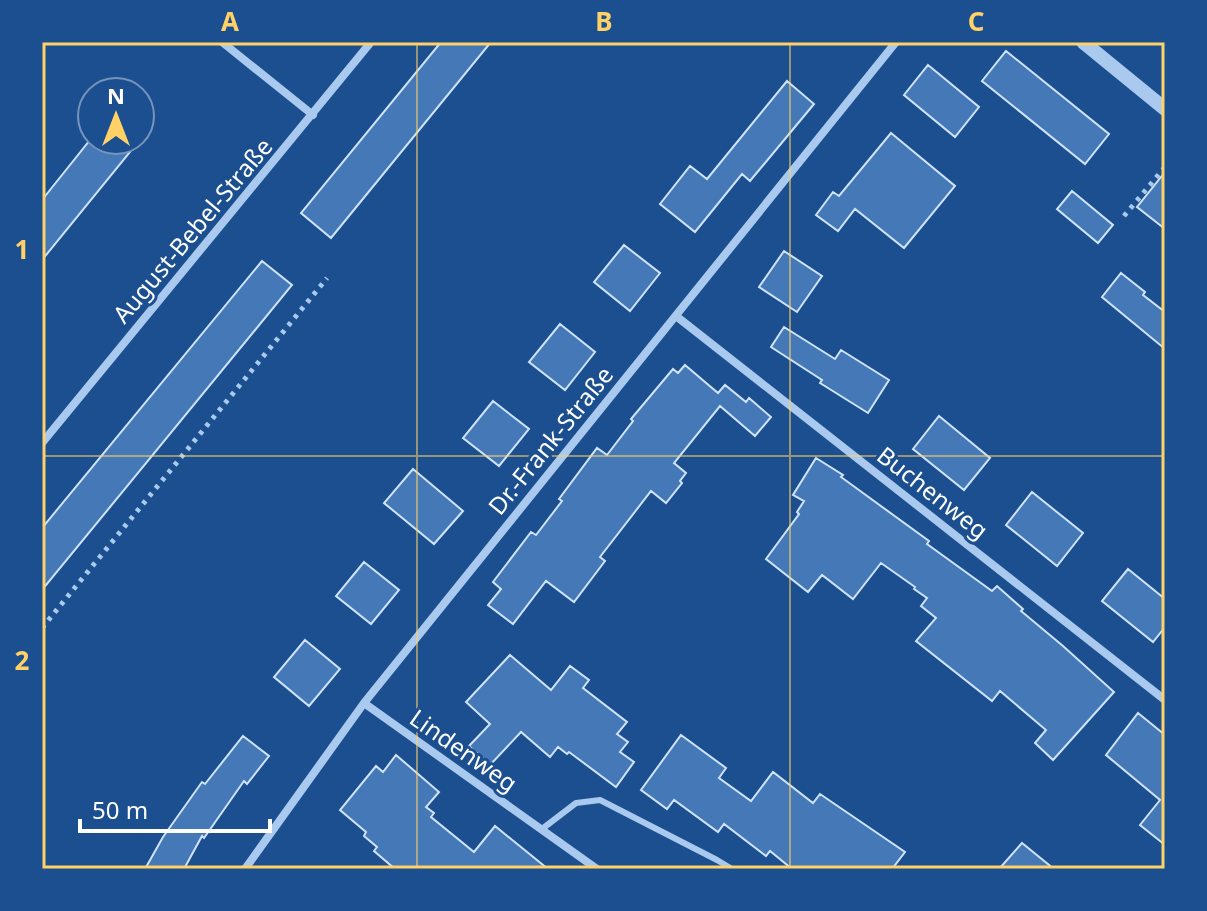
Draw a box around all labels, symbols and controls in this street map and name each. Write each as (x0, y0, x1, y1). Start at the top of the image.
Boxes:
text: A (221, 3, 239, 39)
text: B (595, 3, 613, 39)
text: C (968, 3, 984, 39)
north arrow (76, 76, 156, 156)
text: N (107, 80, 125, 110)
street label: August-Bebel-Straße (105, 130, 279, 330)
text: 1 (15, 231, 29, 267)
street label: Dr.-Frank-Straße (480, 359, 620, 521)
street label: Buchenweg (871, 438, 995, 546)
text: 2 (15, 642, 30, 678)
street label: Lindenweg (404, 701, 524, 799)
scale bar (80, 783, 270, 833)
text: 50 m (92, 793, 148, 826)

